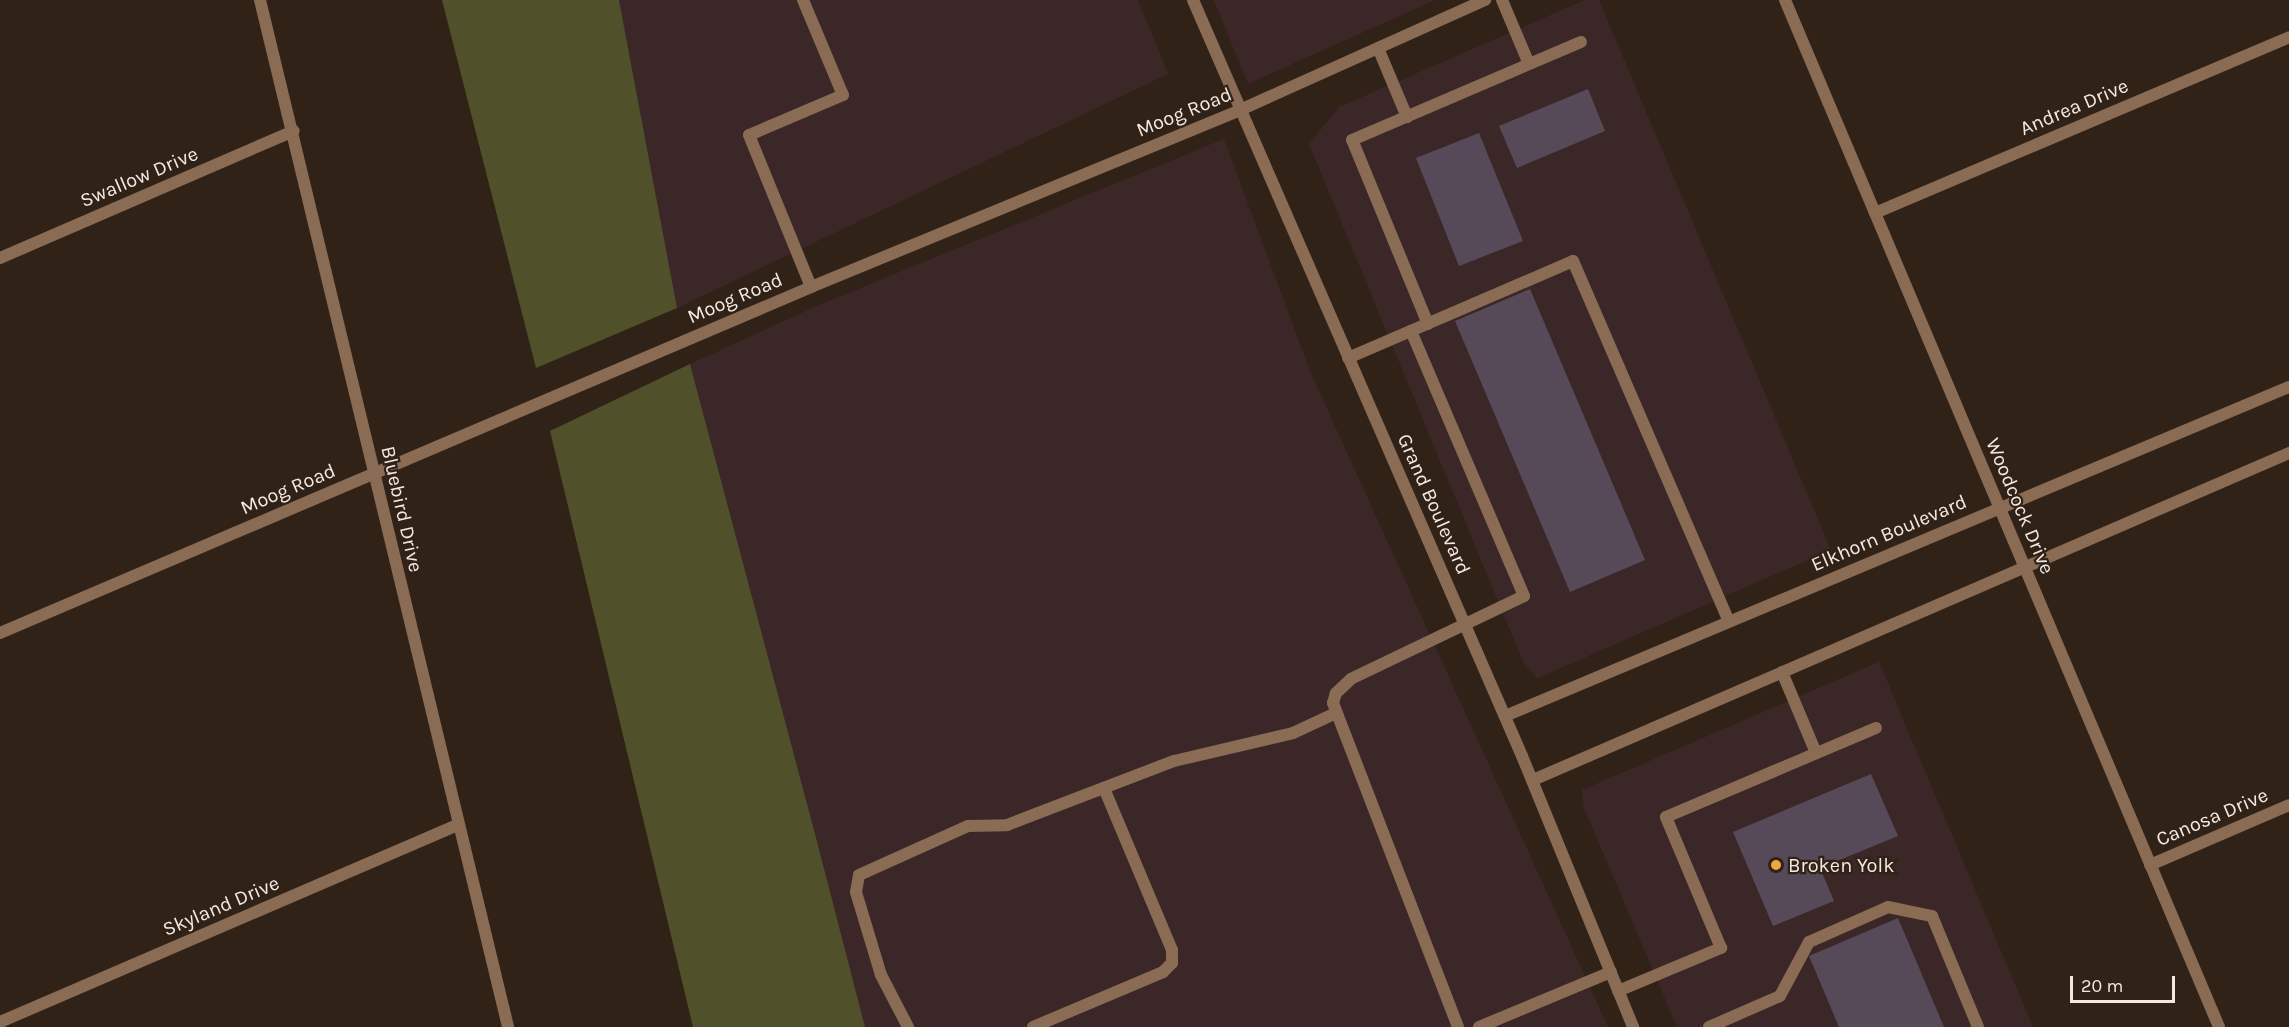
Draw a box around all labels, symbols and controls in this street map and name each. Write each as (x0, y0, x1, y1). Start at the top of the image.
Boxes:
street label: Andrea Drive (2016, 73, 2132, 141)
street label: Moog Road (1133, 82, 1235, 142)
street label: Swallow Drive (76, 141, 202, 213)
street label: Moog Road (684, 267, 786, 329)
street label: Grand Boulevard (1392, 430, 1476, 578)
street label: Woodcock Drive (1981, 434, 2059, 578)
street label: Bluebird Drive (376, 444, 428, 574)
street label: Moog Road (237, 458, 339, 520)
street label: Elkhorn Boulevard (1808, 489, 1970, 577)
street label: Canosa Drive (2152, 783, 2272, 851)
place label: Broken Yolk (1788, 853, 1894, 877)
marker: Broken Yolk (1769, 858, 1783, 872)
street label: Skyland Drive (159, 871, 283, 941)
scale bar (2073, 964, 2178, 1002)
text: 20 m (2081, 975, 2123, 997)

